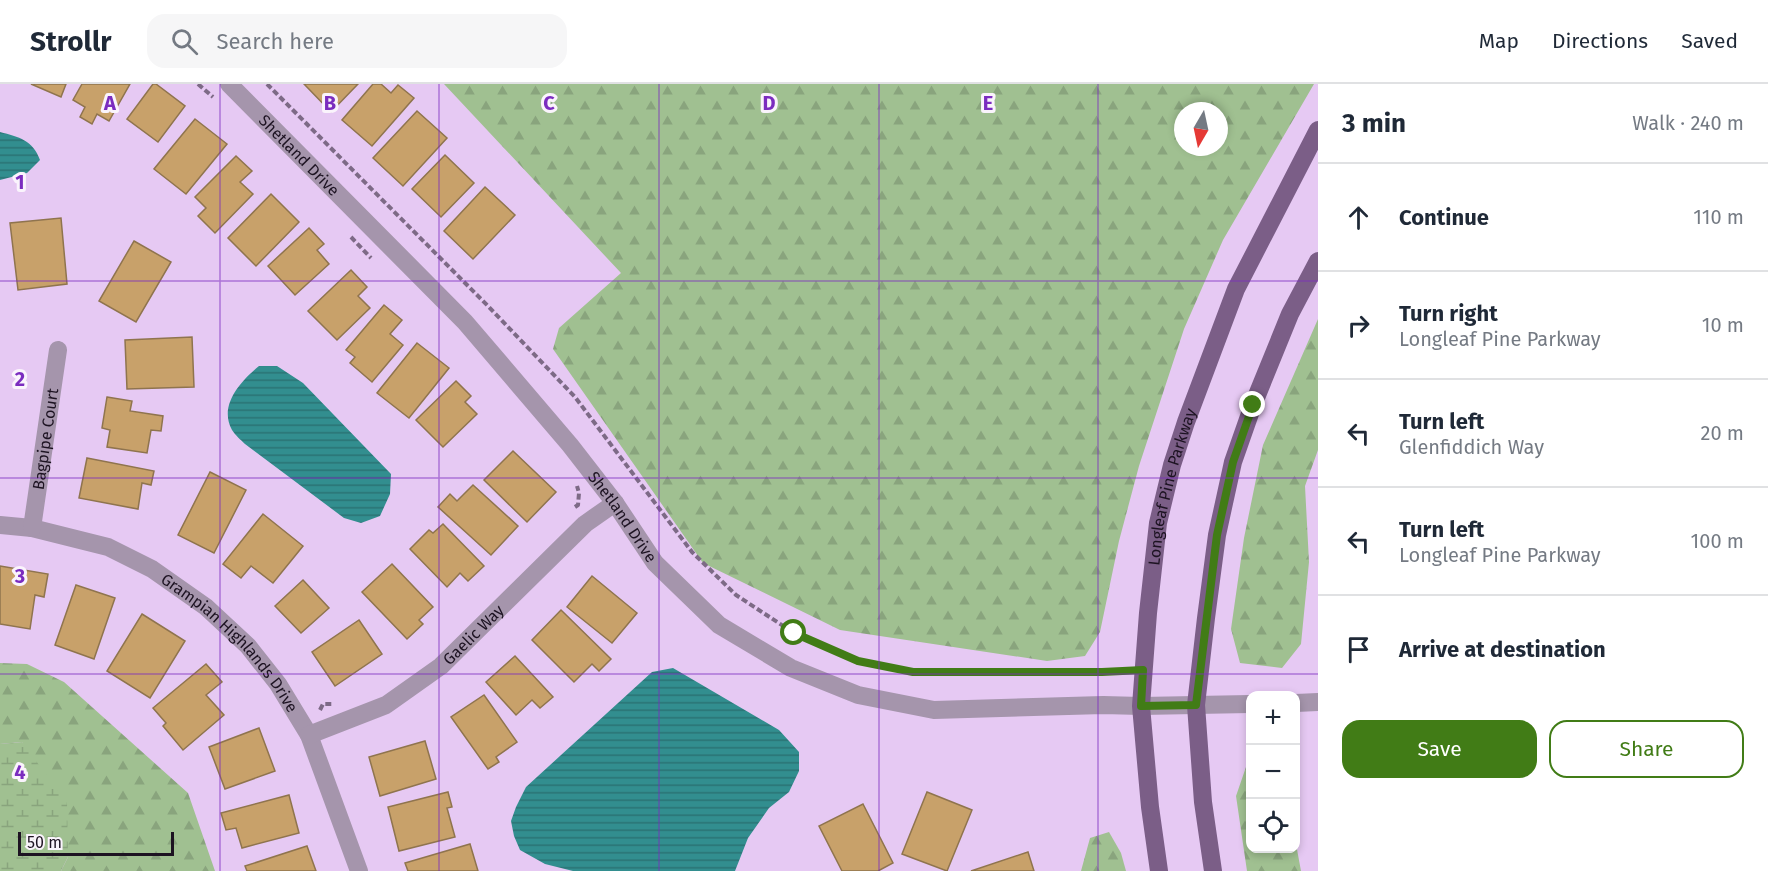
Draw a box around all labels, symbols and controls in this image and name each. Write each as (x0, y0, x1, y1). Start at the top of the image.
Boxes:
search box (147, 14, 567, 68)
text: Strollr (30, 25, 111, 58)
icon: search (168, 25, 201, 58)
text: Search here (216, 28, 334, 55)
text: Map (1479, 28, 1519, 54)
text: Directions (1552, 28, 1648, 54)
text: Saved (1681, 28, 1738, 54)
text: A (103, 91, 117, 115)
text: B (324, 91, 336, 115)
text: C (543, 91, 555, 115)
text: D (762, 91, 776, 115)
text: E (983, 91, 993, 115)
north arrow (1174, 102, 1228, 156)
text: 3 min (1342, 108, 1406, 139)
street label: Shetland Drive (255, 111, 343, 200)
text: Walk · 240 m (1632, 111, 1744, 135)
text: 1 (15, 170, 25, 194)
icon: ahead (1342, 201, 1375, 234)
text: Continue (1399, 204, 1489, 231)
text: 110 m (1693, 205, 1744, 229)
text: Turn right (1399, 300, 1498, 327)
icon: right (1342, 309, 1375, 342)
text: 10 m (1702, 313, 1744, 337)
text: Longleaf Pine Parkway (1399, 327, 1601, 351)
text: 2 (15, 367, 25, 391)
street label: Bagpipe Court (29, 387, 62, 491)
route end (1239, 391, 1265, 417)
street label: Longleaf Pine Parkway (1144, 406, 1200, 566)
text: Turn left (1399, 408, 1484, 435)
icon: left (1342, 417, 1375, 450)
text: 20 m (1701, 421, 1744, 445)
text: Glenfiddich Way (1399, 435, 1544, 459)
street label: Shetland Drive (584, 468, 661, 566)
text: Turn left (1399, 516, 1484, 543)
icon: left (1342, 525, 1375, 558)
text: 100 m (1691, 529, 1744, 553)
text: Longleaf Pine Parkway (1399, 543, 1601, 567)
text: 3 (14, 564, 25, 588)
street label: Grampian Highlands Drive (157, 570, 302, 716)
street label: Gaelic Way (439, 601, 508, 669)
route start (780, 619, 806, 645)
icon: arrive (1342, 633, 1375, 666)
text: Arrive at destination (1399, 636, 1606, 663)
map controls (1246, 691, 1300, 853)
button: + (1246, 691, 1300, 745)
button: Save (1342, 720, 1537, 778)
button: Share (1549, 720, 1744, 778)
button: − (1246, 745, 1300, 799)
text: 4 (14, 760, 26, 784)
button: locate (1246, 799, 1300, 853)
scale bar (18, 829, 174, 856)
text: 50 m (27, 833, 62, 852)

